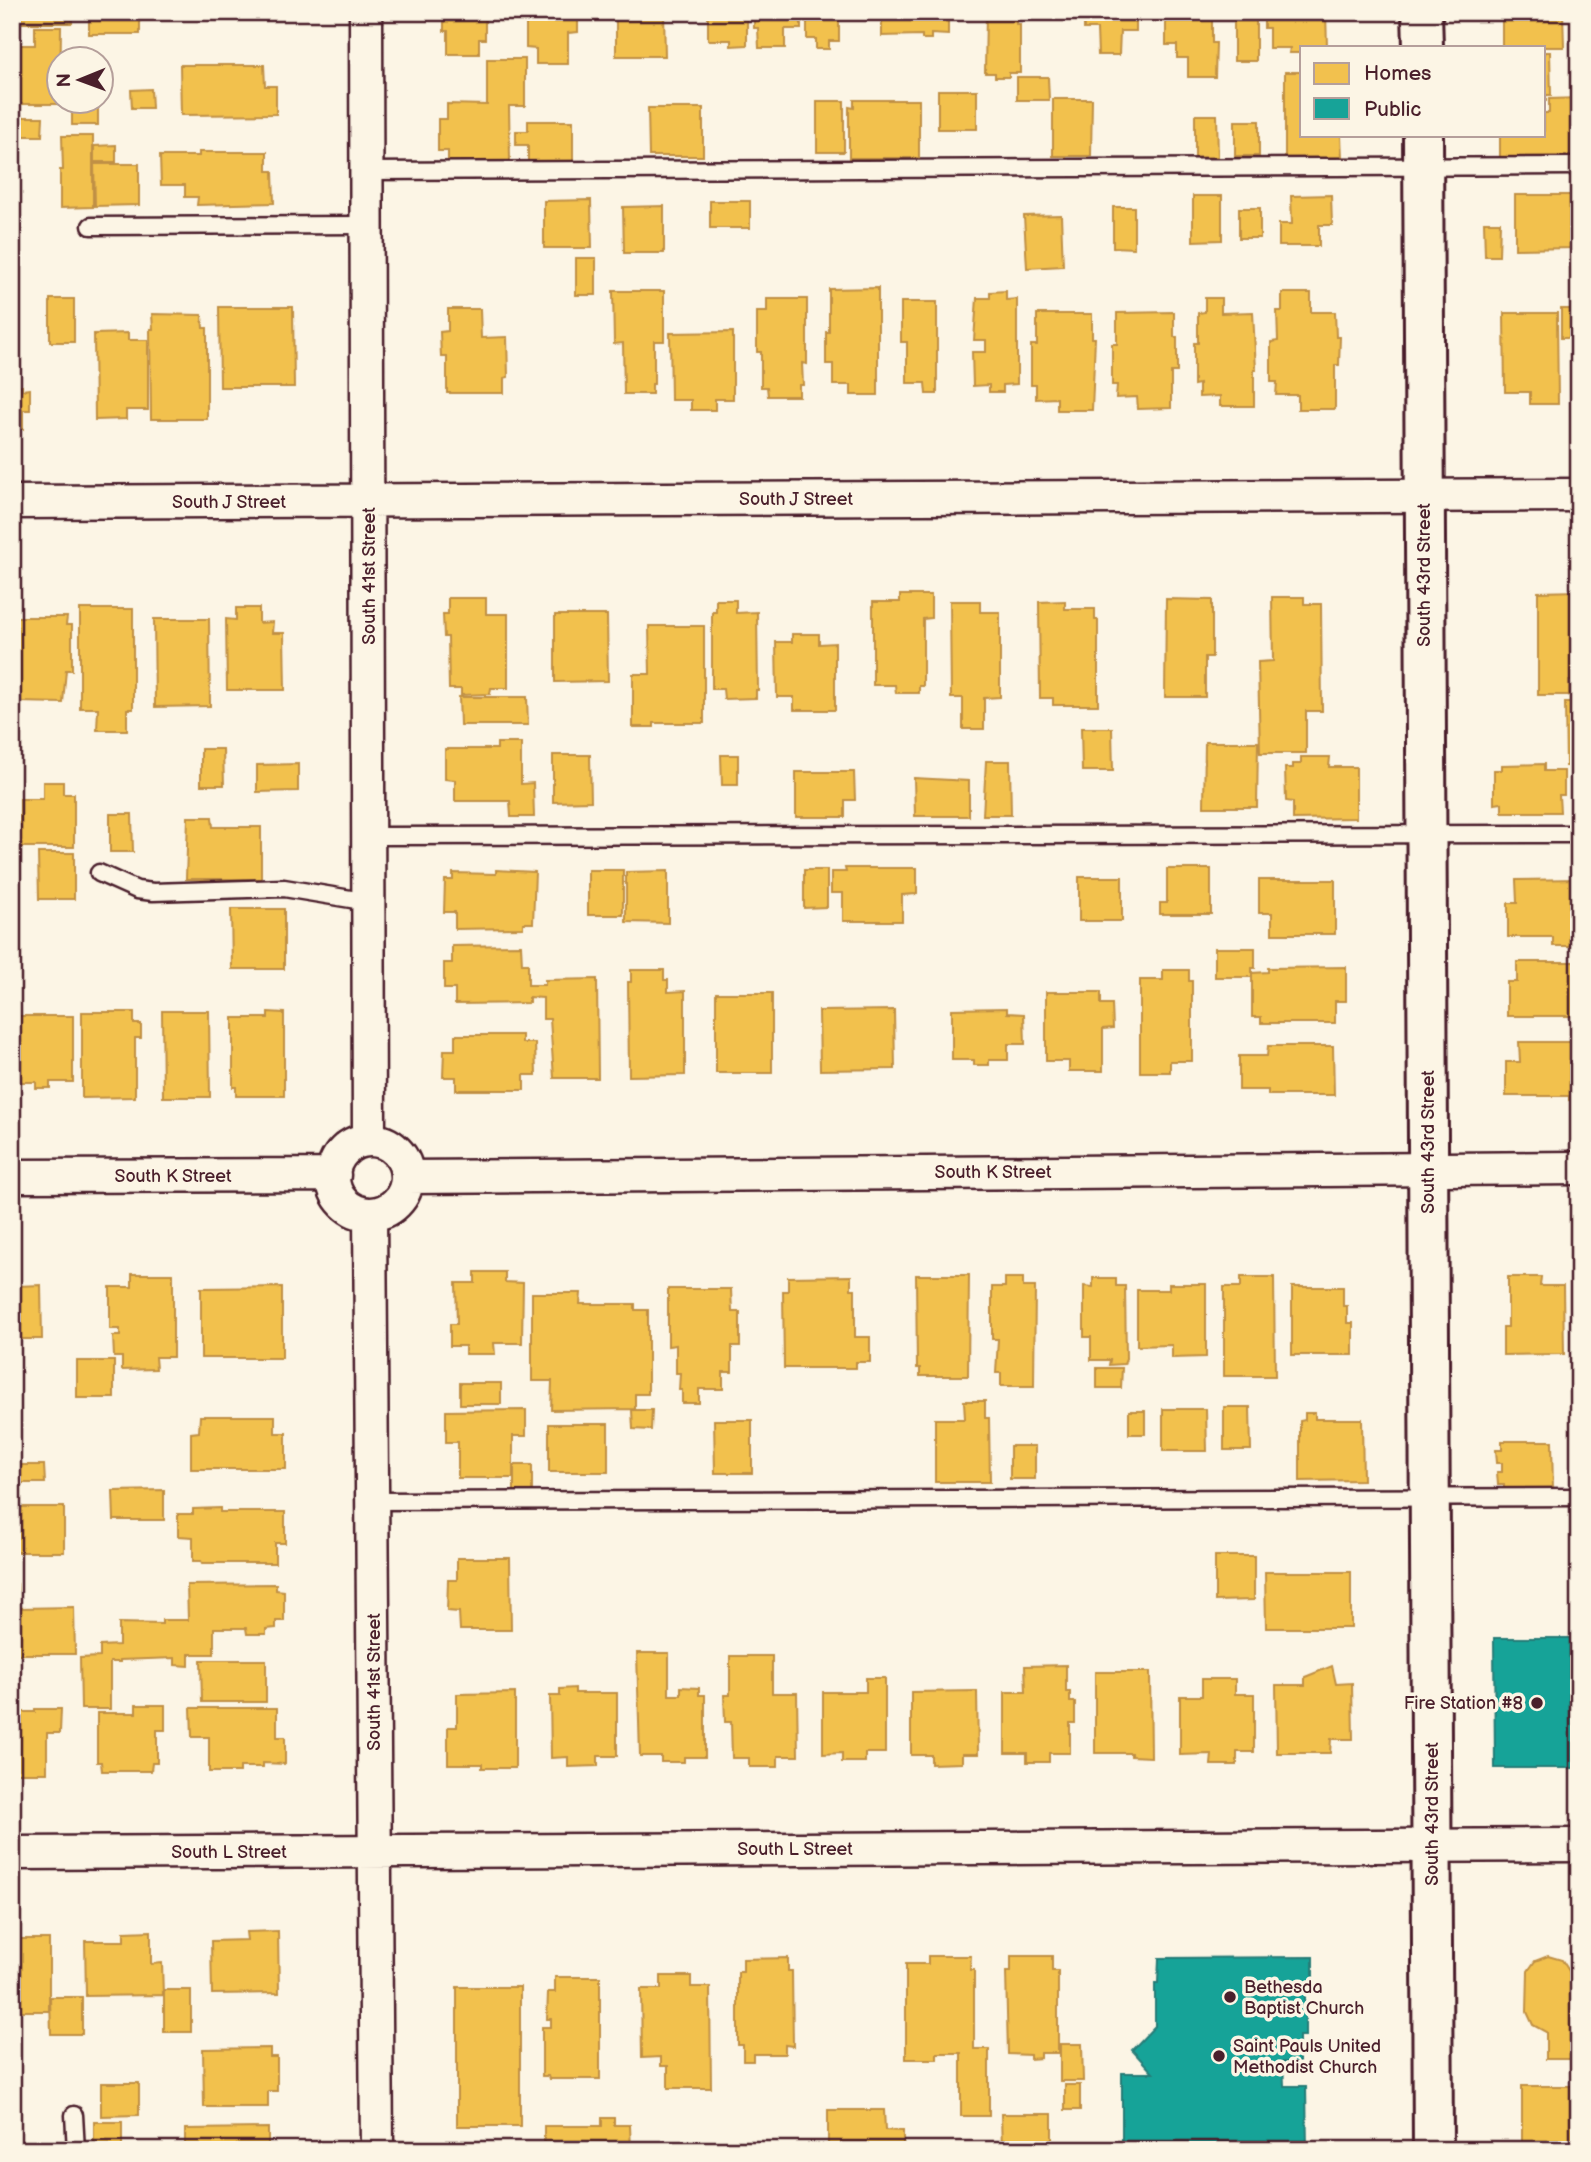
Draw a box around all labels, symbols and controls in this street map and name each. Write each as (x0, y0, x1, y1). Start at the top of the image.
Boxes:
north arrow (46, 46, 116, 116)
legend (1300, 46, 1546, 136)
text: Homes (1364, 61, 1432, 86)
text: N (53, 73, 76, 88)
text: Public (1364, 97, 1422, 122)
street label: South J Street (739, 489, 853, 510)
street label: South J Street (172, 492, 286, 513)
street label: South 43rd Street (1414, 503, 1435, 647)
street label: South 41st Street (359, 507, 380, 645)
street label: South 43rd Street (1418, 1070, 1439, 1214)
street label: South K Street (935, 1162, 1052, 1183)
street label: South K Street (115, 1166, 232, 1187)
street label: South 41st Street (364, 1613, 385, 1751)
place label: Fire Station #8 (1404, 1693, 1523, 1714)
marker: Fire Station #8 (1529, 1695, 1545, 1711)
street label: South 43rd Street (1422, 1742, 1443, 1886)
street label: South L Street (737, 1839, 853, 1860)
street label: South L Street (171, 1842, 287, 1863)
place label: Bethesda Baptist Church (1244, 1977, 1364, 2019)
marker: Bethesda Baptist Church (1222, 1989, 1238, 2005)
place label: Saint Pauls United Methodist Church (1233, 2036, 1381, 2078)
marker: Saint Pauls United Methodist Church (1211, 2048, 1227, 2064)

